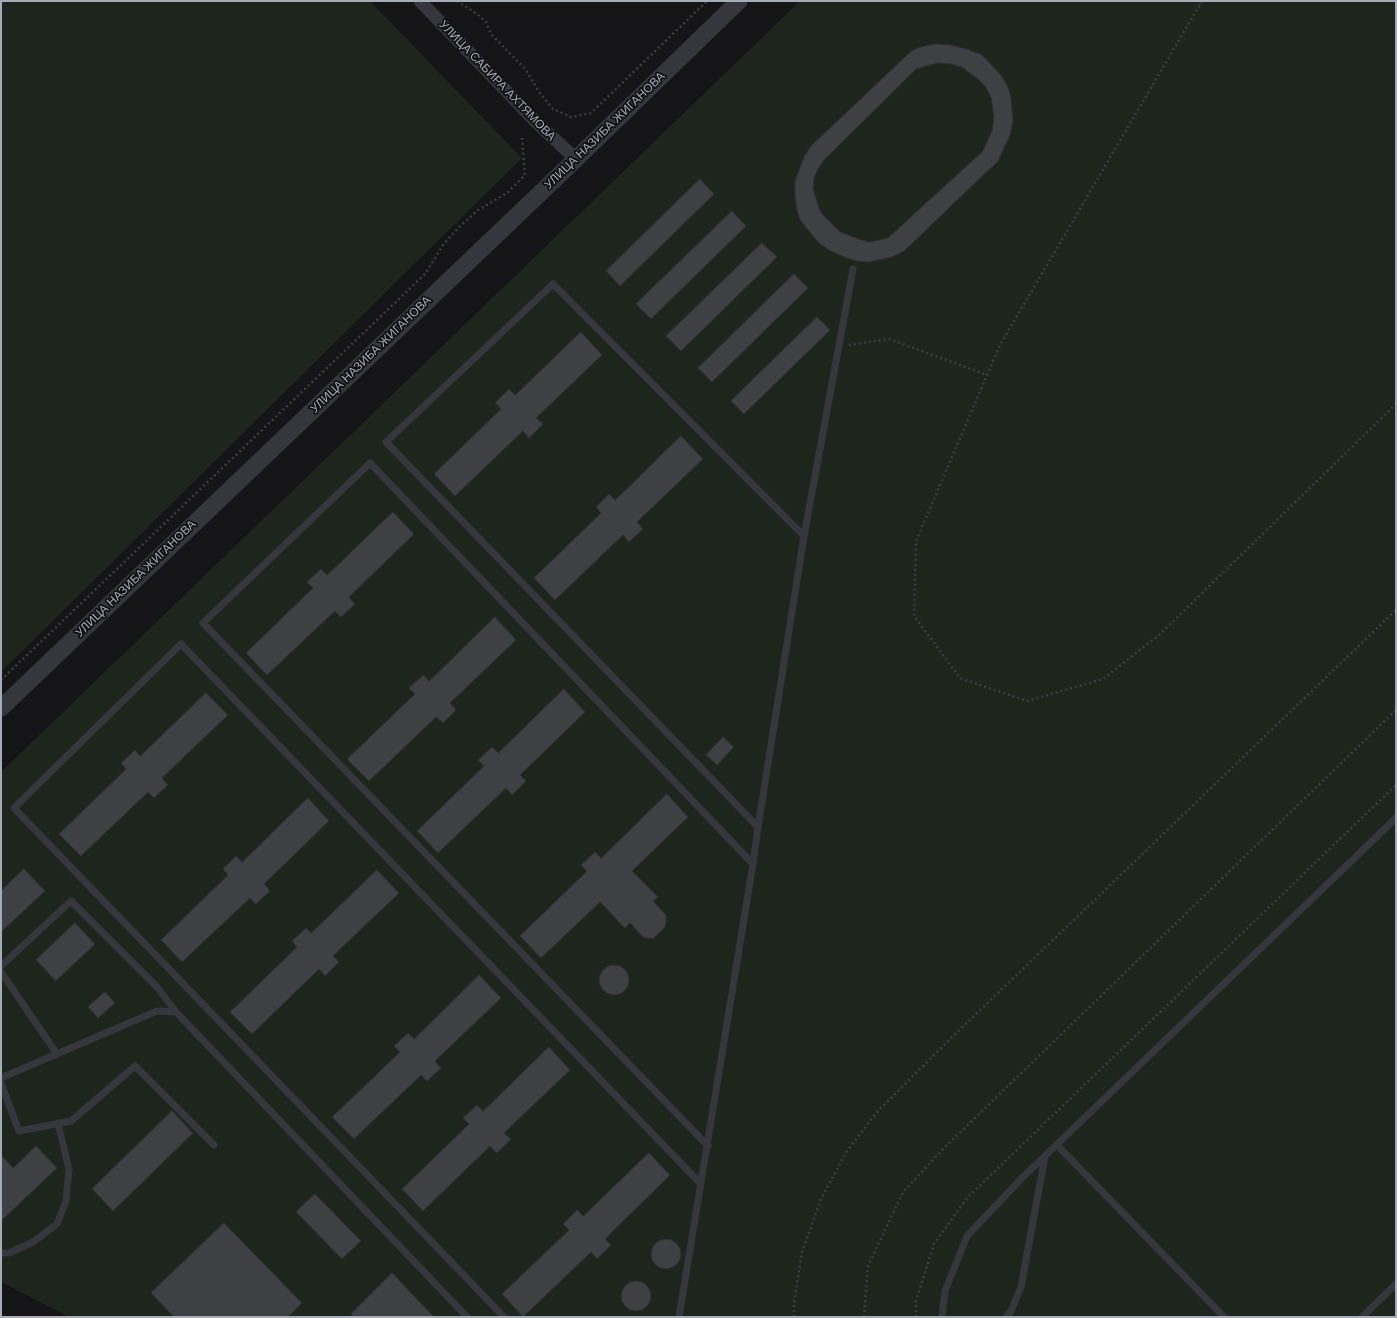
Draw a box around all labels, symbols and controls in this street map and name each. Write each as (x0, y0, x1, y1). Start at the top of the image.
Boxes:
street label: УЛИЦА САБИРА АХТЯМОВА (436, 18, 558, 144)
street label: УЛИЦА НАЗИБА ЖИГАНОВА (542, 70, 668, 192)
street label: УЛИЦА НАЗИБА ЖИГАНОВА (308, 294, 434, 416)
street label: УЛИЦА НАЗИБА ЖИГАНОВА (73, 518, 199, 640)

